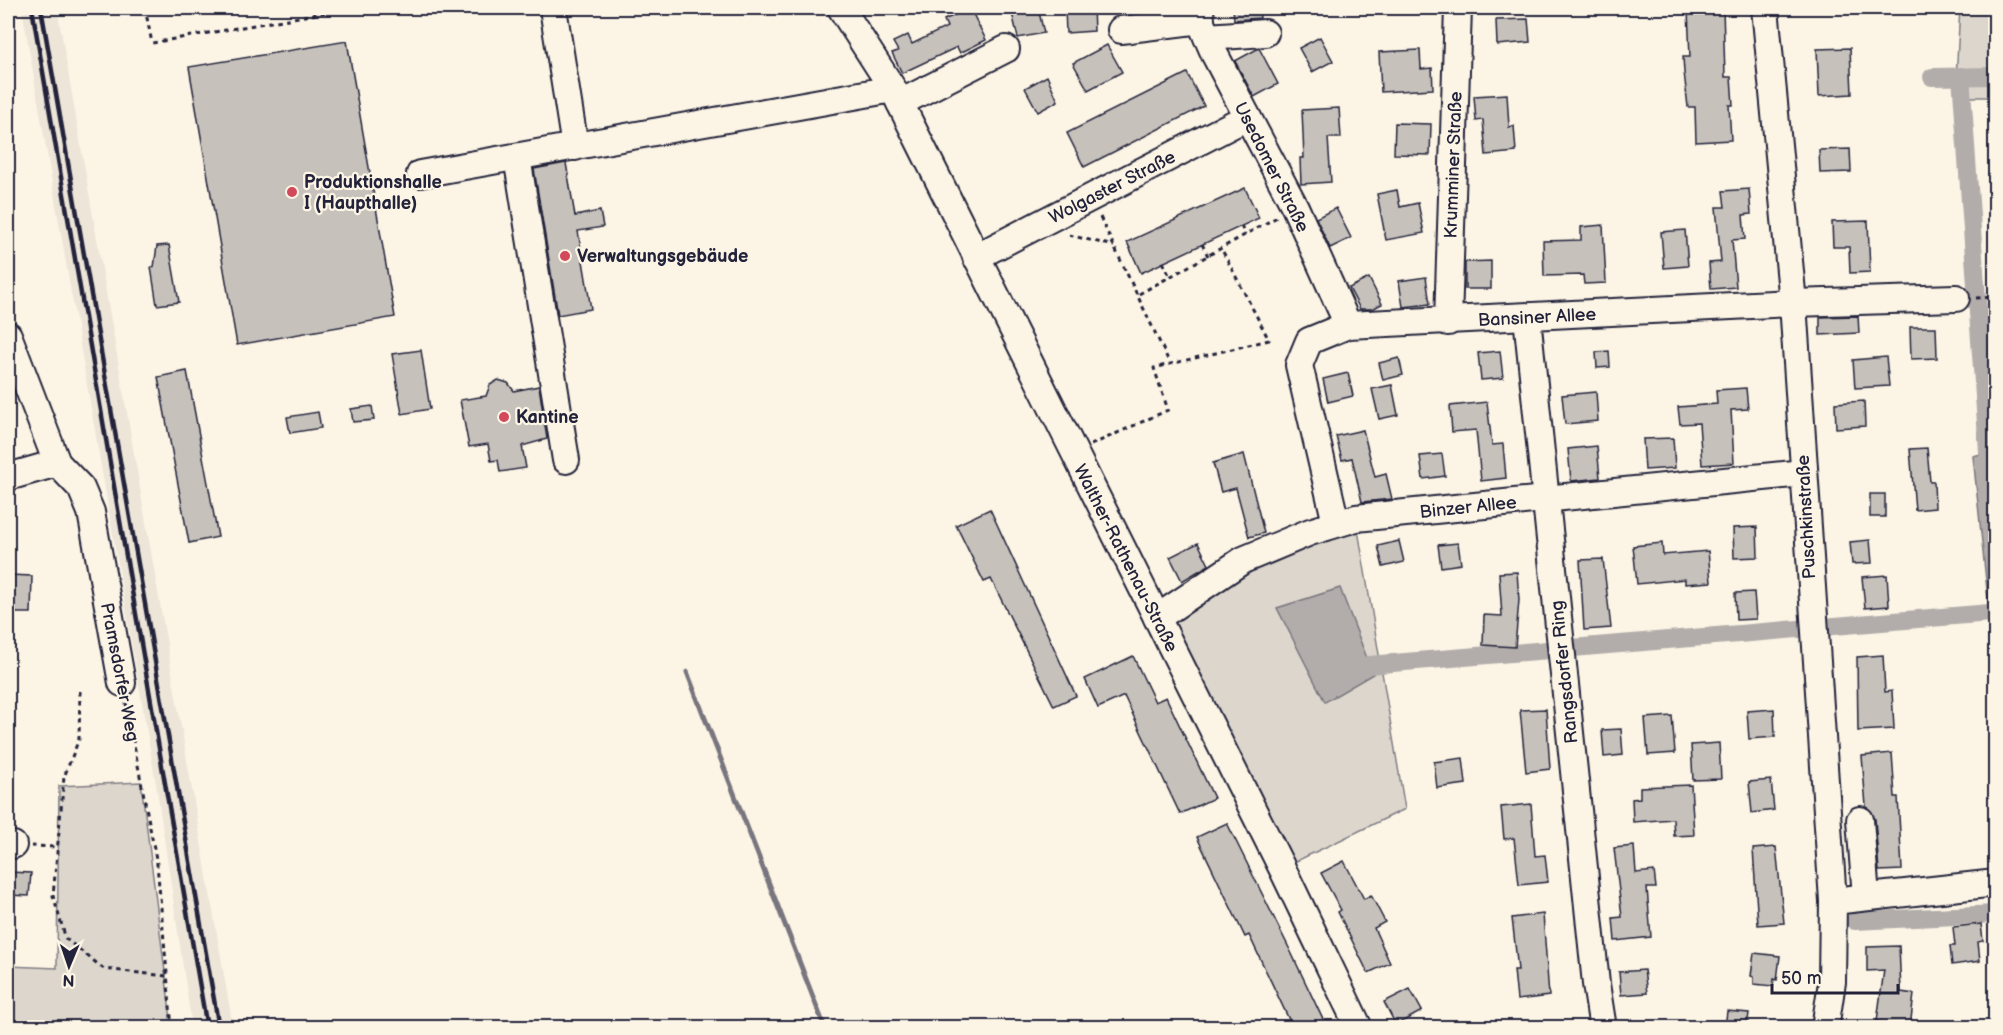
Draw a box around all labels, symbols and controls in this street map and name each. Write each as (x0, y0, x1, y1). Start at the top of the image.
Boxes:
street label: Krumminer Straße (1440, 91, 1467, 239)
street label: Usedomer Straße (1230, 99, 1314, 236)
street label: Wolgaster Straße (1045, 146, 1179, 228)
place label: Produktionshalle I (Haupthalle) (304, 172, 442, 214)
marker: Produktionshalle I (Haupthalle) (285, 185, 299, 199)
place label: Verwaltungsgebäude (577, 246, 748, 267)
marker: Verwaltungsgebäude (558, 249, 572, 263)
street label: Bansiner Allee (1477, 304, 1597, 331)
place label: Kantine (516, 407, 579, 428)
marker: Kantine (497, 410, 511, 424)
street label: Puschkinstraße (1793, 454, 1820, 580)
street label: Walther-Rathenau-Straße (1069, 461, 1182, 656)
street label: Binzer Allee (1419, 492, 1518, 523)
street label: Rangsdorfer Ring (1547, 599, 1582, 745)
street label: Pramsdorfer Weg (96, 601, 143, 743)
north arrow (39, 936, 99, 996)
scale bar (1772, 957, 1898, 995)
text: 50 m (1781, 968, 1822, 989)
text: N (62, 970, 75, 989)

